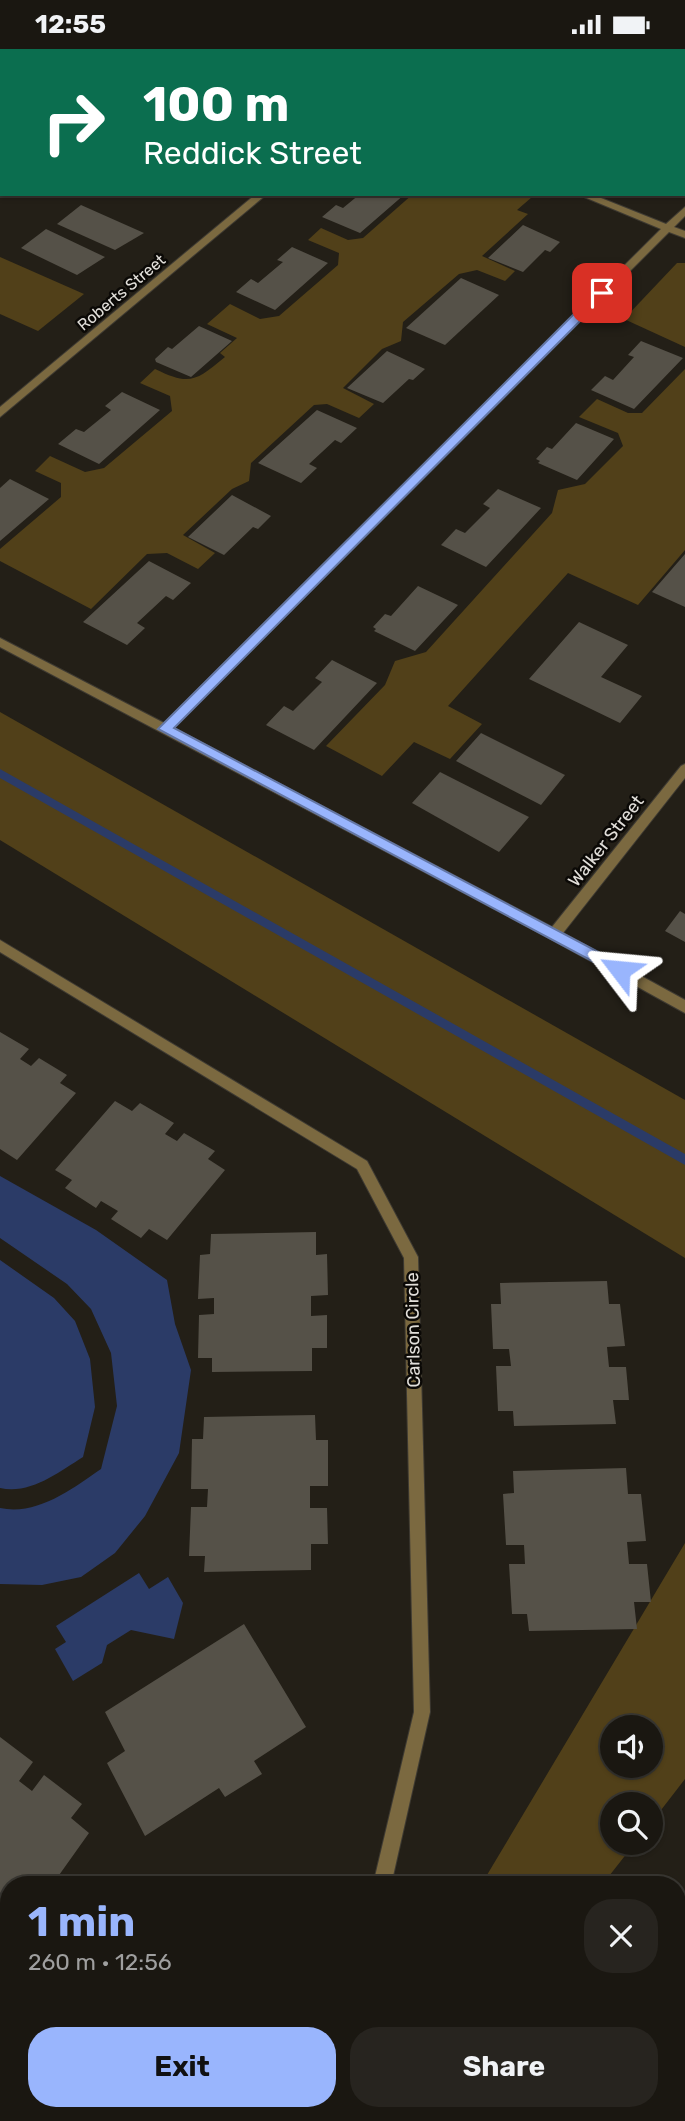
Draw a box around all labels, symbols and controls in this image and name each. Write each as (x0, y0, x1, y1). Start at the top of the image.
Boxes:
text: 12:55 (35, 9, 106, 40)
text: 100 m (143, 75, 289, 133)
icon: right (28, 77, 119, 168)
text: Reddick Street (143, 134, 362, 172)
street label: Roberts Street (74, 250, 169, 335)
pin (572, 263, 632, 323)
icon: arrive (583, 274, 621, 312)
street label: Walker Street (563, 791, 649, 891)
position arrow (583, 933, 657, 1007)
street label: Carlson Circle (401, 1272, 425, 1388)
map controls (600, 1715, 663, 1855)
button: sound (600, 1715, 663, 1778)
button: search (600, 1792, 663, 1855)
text: 1 min (28, 1897, 135, 1947)
button: close (584, 1899, 658, 1973)
text: 260 m · 12:56 (28, 1948, 172, 1976)
button: Exit (28, 2027, 336, 2107)
button: Share (350, 2027, 658, 2107)

